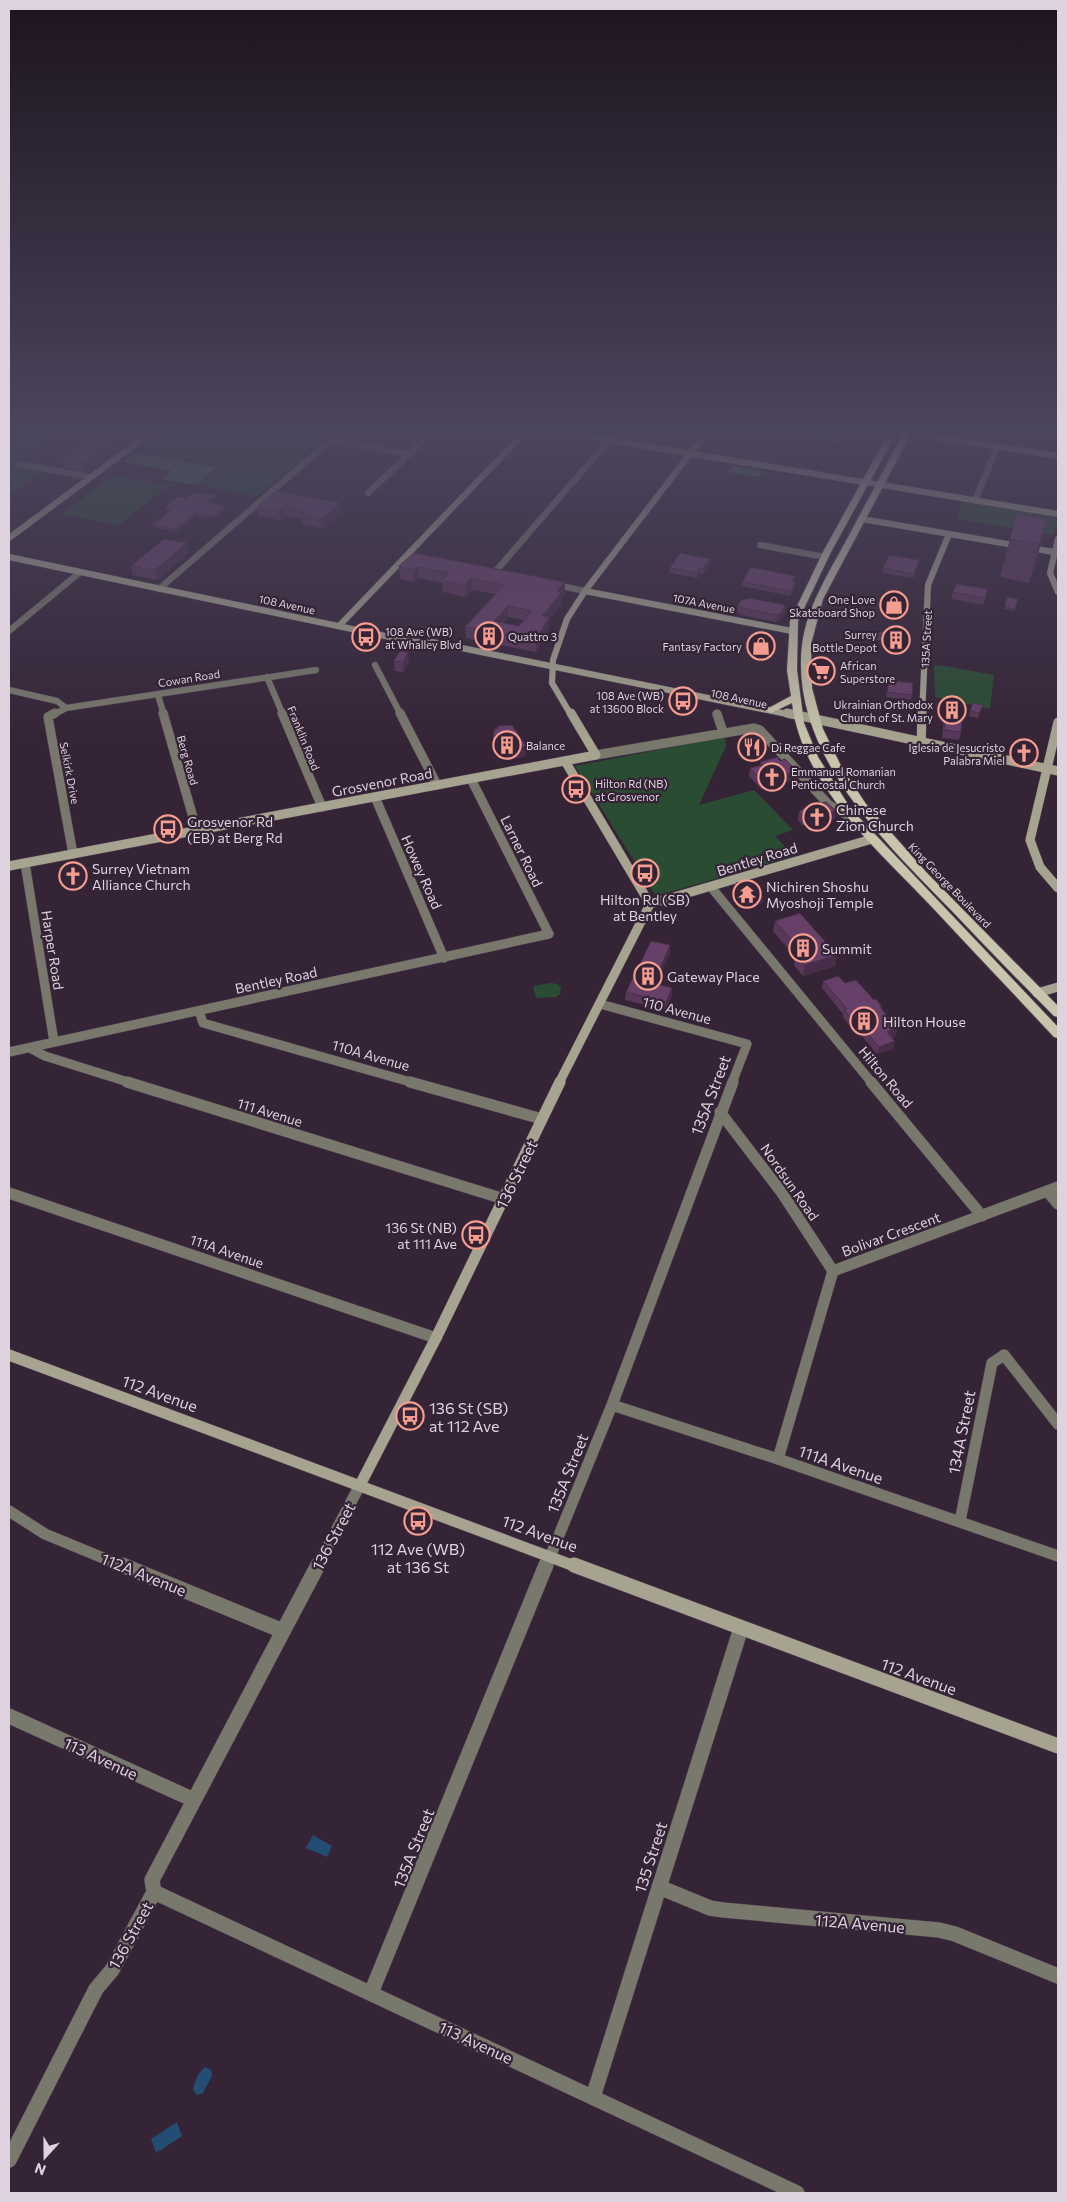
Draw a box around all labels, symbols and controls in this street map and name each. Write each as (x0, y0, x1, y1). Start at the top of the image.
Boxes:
shop icon: One Love Skateboard Shop (879, 590, 909, 620)
street label: 107A Avenue (672, 591, 736, 615)
street label: 108 Avenue (258, 592, 317, 616)
place label: One Love Skateboard Shop (789, 593, 875, 619)
street label: 135A Street (918, 609, 934, 668)
building icon: Quattro 3 (474, 621, 504, 651)
bus stop icon: 108 Ave (WB) at Whalley Blvd (351, 622, 381, 652)
place label: 108 Ave (WB) at Whalley Blvd (385, 625, 461, 651)
building icon: Surrey Bottle Depot (881, 625, 911, 655)
place label: Surrey Bottle Depot (812, 628, 877, 654)
place label: Quattro 3 (508, 630, 557, 643)
shop icon: Fantasy Factory (746, 631, 776, 661)
place label: Fantasy Factory (663, 640, 742, 653)
supermarket icon: African Superstore (806, 656, 836, 686)
place label: African Superstore (840, 659, 895, 685)
street label: Cowan Road (157, 667, 221, 689)
bus stop icon: 108 Ave (WB) at 13600 Block (668, 686, 698, 716)
street label: 108 Avenue (710, 686, 769, 710)
place label: 108 Ave (WB) at 13600 Block (590, 689, 664, 715)
building icon: Ukrainian Orthodox Church of St. Mary (937, 695, 967, 725)
place label: Ukrainian Orthodox Church of St. Mary (834, 698, 933, 724)
street label: Franklin Road (285, 704, 323, 772)
building icon: Balance (492, 730, 522, 760)
restaurant icon: Di Reggae Cafe (737, 732, 767, 762)
street label: Berg Road (175, 734, 201, 786)
church icon: Iglesia de Jesucristo Palabra Miel (1009, 738, 1039, 768)
place label: Balance (526, 739, 565, 752)
street label: Selkirk Drive (58, 741, 82, 805)
place label: Di Reggae Cafe (771, 741, 846, 754)
place label: Iglesia de Jesucristo Palabra Miel (909, 741, 1005, 767)
church icon: Emmanuel Romanian Penticostal Church (757, 762, 787, 792)
street label: Grosvenor Road (330, 764, 434, 800)
place label: Emmanuel Romanian Penticostal Church (791, 765, 896, 791)
bus stop icon: Hilton Rd (NB) at Grosvenor (561, 774, 591, 804)
place label: Hilton Rd (NB) at Grosvenor (595, 777, 667, 803)
place label: Chinese Zion Church (836, 801, 914, 834)
church icon: Chinese Zion Church (802, 802, 832, 832)
place label: Grosvenor Rd (EB) at Berg Rd (187, 813, 283, 846)
street label: Larner Road (497, 813, 547, 889)
bus stop icon: Grosvenor Rd (EB) at Berg Rd (153, 814, 183, 844)
street label: Howey Road (398, 832, 446, 912)
street label: Bentley Road (715, 839, 799, 879)
street label: King George Boulevard (906, 840, 994, 930)
bus stop icon: Hilton Rd (SB) at Bentley (630, 858, 660, 888)
place label: Surrey Vietnam Alliance Church (92, 860, 190, 893)
church icon: Surrey Vietnam Alliance Church (58, 861, 88, 891)
place label: Nichiren Shoshu Myoshoji Temple (766, 878, 874, 911)
temple icon: Nichiren Shoshu Myoshoji Temple (732, 879, 762, 909)
place label: Hilton Rd (SB) at Bentley (600, 891, 690, 924)
street label: Harper Road (38, 909, 68, 991)
building icon: Summit (788, 933, 818, 963)
place label: Summit (822, 940, 872, 957)
building icon: Gateway Place (633, 961, 663, 991)
street label: Bentley Road (233, 963, 319, 997)
place label: Gateway Place (667, 968, 760, 985)
street label: 110 Avenue (641, 993, 713, 1027)
building icon: Hilton House (849, 1006, 879, 1036)
place label: Hilton House (883, 1013, 966, 1030)
street label: 110A Avenue (330, 1036, 412, 1074)
street label: Hilton Road (855, 1043, 917, 1111)
street label: 135A Street (686, 1052, 734, 1138)
street label: 111 Avenue (235, 1094, 305, 1130)
street label: 136 Street (491, 1136, 541, 1211)
street label: Nordsun Road (757, 1140, 823, 1224)
street label: Bolivar Crescent (839, 1208, 943, 1260)
place label: 136 St (NB) at 111 Ave (385, 1219, 457, 1252)
bus stop icon: 136 St (NB) at 111 Ave (461, 1220, 491, 1250)
street label: 111A Avenue (188, 1230, 266, 1272)
street label: 112 Avenue (120, 1371, 200, 1415)
street label: 134A Street (944, 1388, 979, 1475)
place label: 136 St (SB) at 112 Ave (429, 1398, 508, 1435)
bus stop icon: 136 St (SB) at 112 Ave (395, 1401, 425, 1431)
street label: 135A Street (542, 1430, 592, 1516)
street label: 111A Avenue (796, 1441, 886, 1487)
street label: 136 Street (307, 1498, 359, 1573)
bus stop icon: 112 Ave (WB) at 136 St (403, 1506, 433, 1536)
street label: 112 Avenue (500, 1511, 580, 1555)
place label: 112 Ave (WB) at 136 St (371, 1539, 465, 1576)
street label: 112A Avenue (99, 1548, 189, 1600)
street label: 112 Avenue (879, 1654, 959, 1698)
street label: 113 Avenue (61, 1733, 141, 1783)
street label: 135A Street (388, 1805, 438, 1891)
street label: 135 Street (630, 1819, 671, 1895)
street label: 136 Street (104, 1898, 156, 1972)
street label: 112A Avenue (814, 1910, 906, 1936)
street label: 113 Avenue (436, 2017, 516, 2067)
north arrow (20, 2132, 70, 2182)
text: N (32, 2160, 48, 2179)

